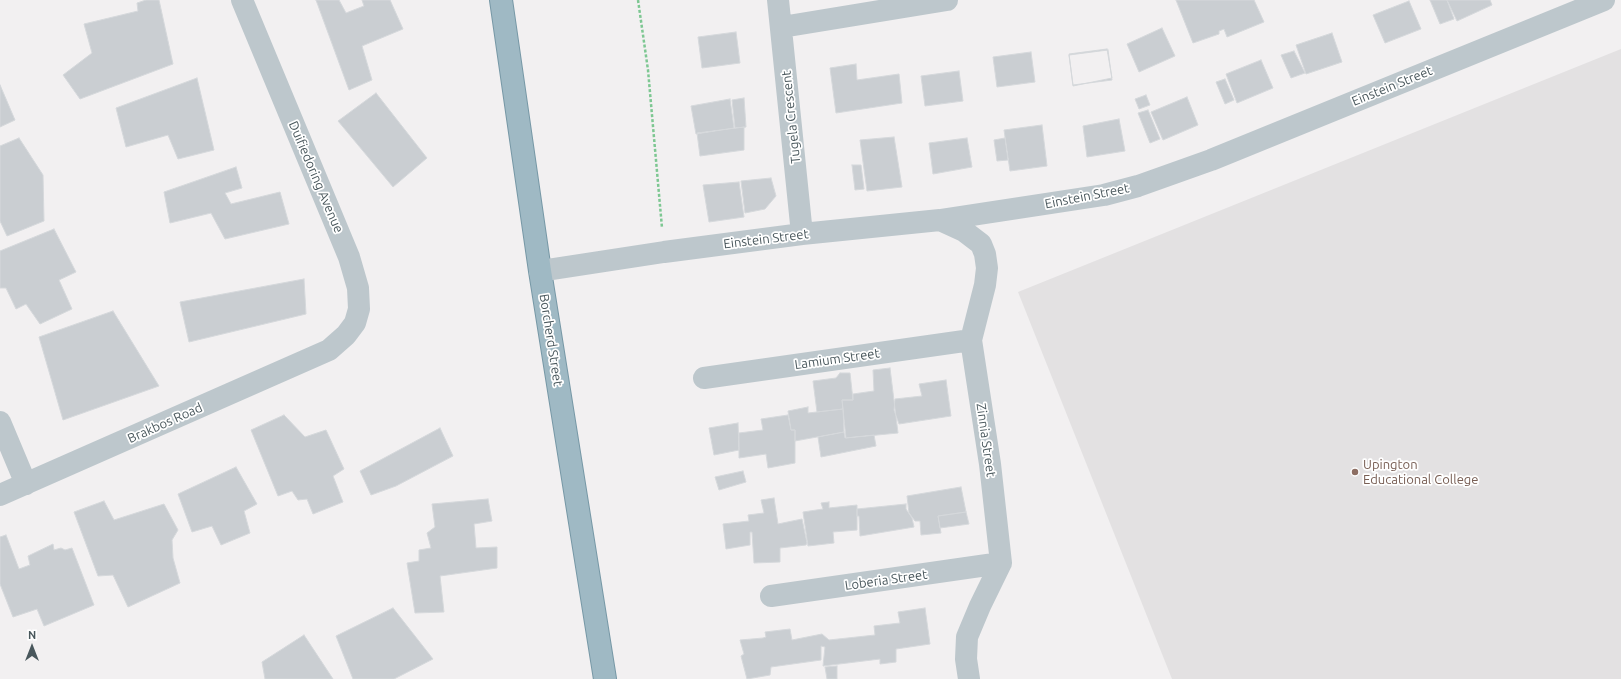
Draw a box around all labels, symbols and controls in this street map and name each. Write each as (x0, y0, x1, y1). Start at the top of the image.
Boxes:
street label: Einstein Street (1349, 63, 1435, 109)
street label: Tugela Crescent (778, 70, 804, 164)
street label: Duifiedoring Avenue (285, 119, 347, 235)
street label: Einstein Street (1043, 180, 1131, 212)
street label: Einstein Street (723, 226, 809, 252)
street label: Borcherd Street (536, 293, 566, 387)
street label: Lamium Street (794, 345, 880, 373)
street label: Brakbos Road (125, 400, 205, 446)
street label: Zinnia Street (973, 402, 999, 478)
place label: Upington Educational College (1363, 457, 1478, 488)
marker: Upington Educational College (1350, 467, 1360, 477)
street label: Loberia Street (844, 566, 928, 594)
north arrow (12, 627, 52, 667)
text: N (28, 629, 36, 641)

